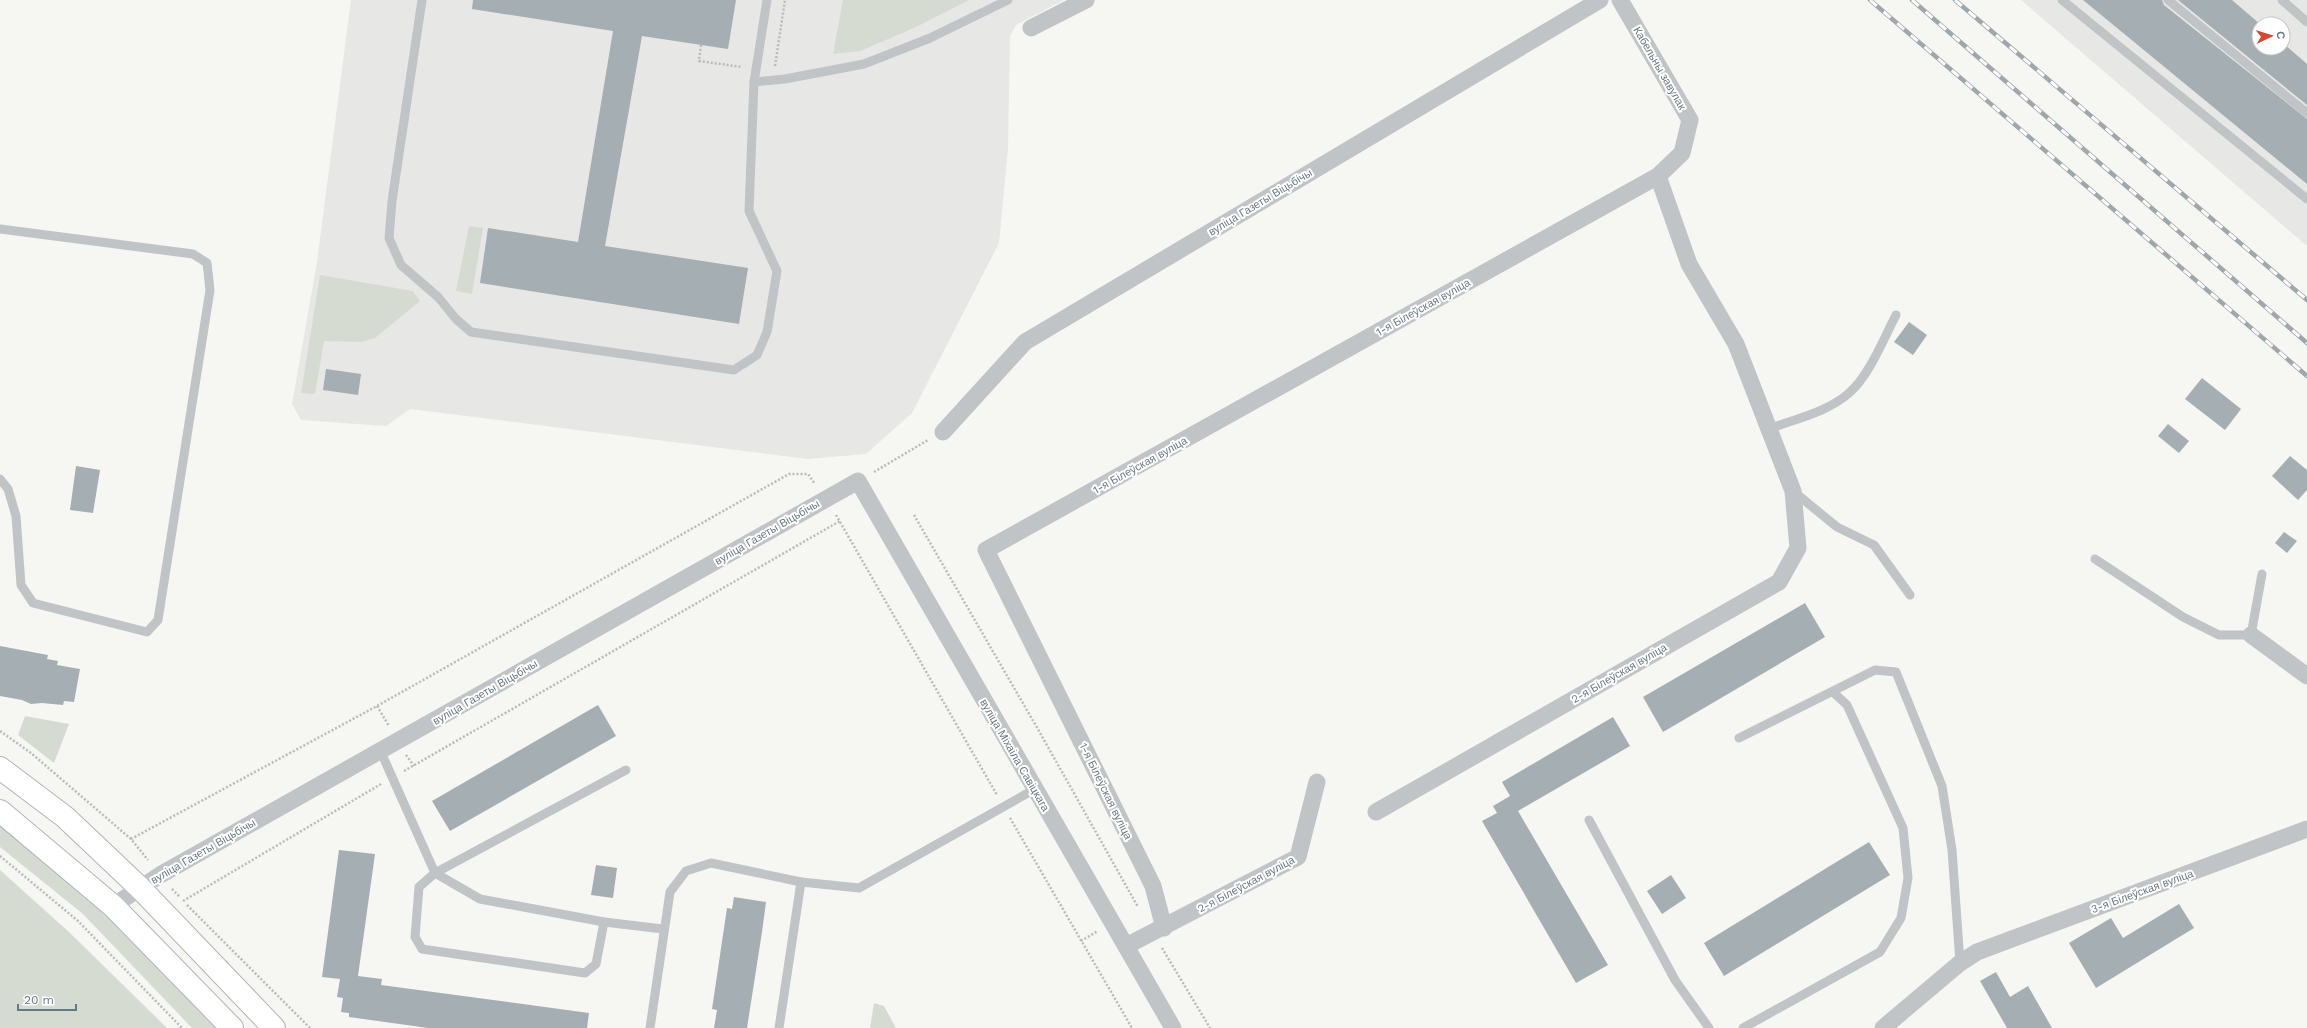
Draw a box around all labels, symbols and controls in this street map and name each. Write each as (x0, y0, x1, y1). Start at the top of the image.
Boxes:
north arrow (2251, 16, 2291, 56)
street label: Кабельны завулак (1631, 24, 1689, 112)
text: С (2274, 31, 2287, 40)
street label: вуліца Газеты Віцьбічы (1206, 166, 1315, 239)
street label: 1-я Білеўская вуліца (1374, 276, 1473, 339)
street label: 1-я Білеўская вуліца (1091, 434, 1190, 497)
street label: вуліца Газеты Віцьбічы (713, 497, 822, 568)
street label: 2-я Білеўская вуліца (1569, 640, 1670, 706)
street label: вуліца Газеты Віцьбічы (431, 657, 540, 728)
street label: вуліца Міхаіла Савіцкага (977, 697, 1053, 814)
street label: 1-я Білеўская вуліца (1077, 741, 1135, 842)
street label: вуліца Газеты Віцьбічы (149, 816, 258, 887)
street label: 2-я Білеўская вуліца (1196, 853, 1298, 915)
street label: 3-я Білеўская вуліца (2089, 867, 2196, 916)
scale bar (18, 986, 76, 1012)
text: 20 m (24, 993, 54, 1007)

